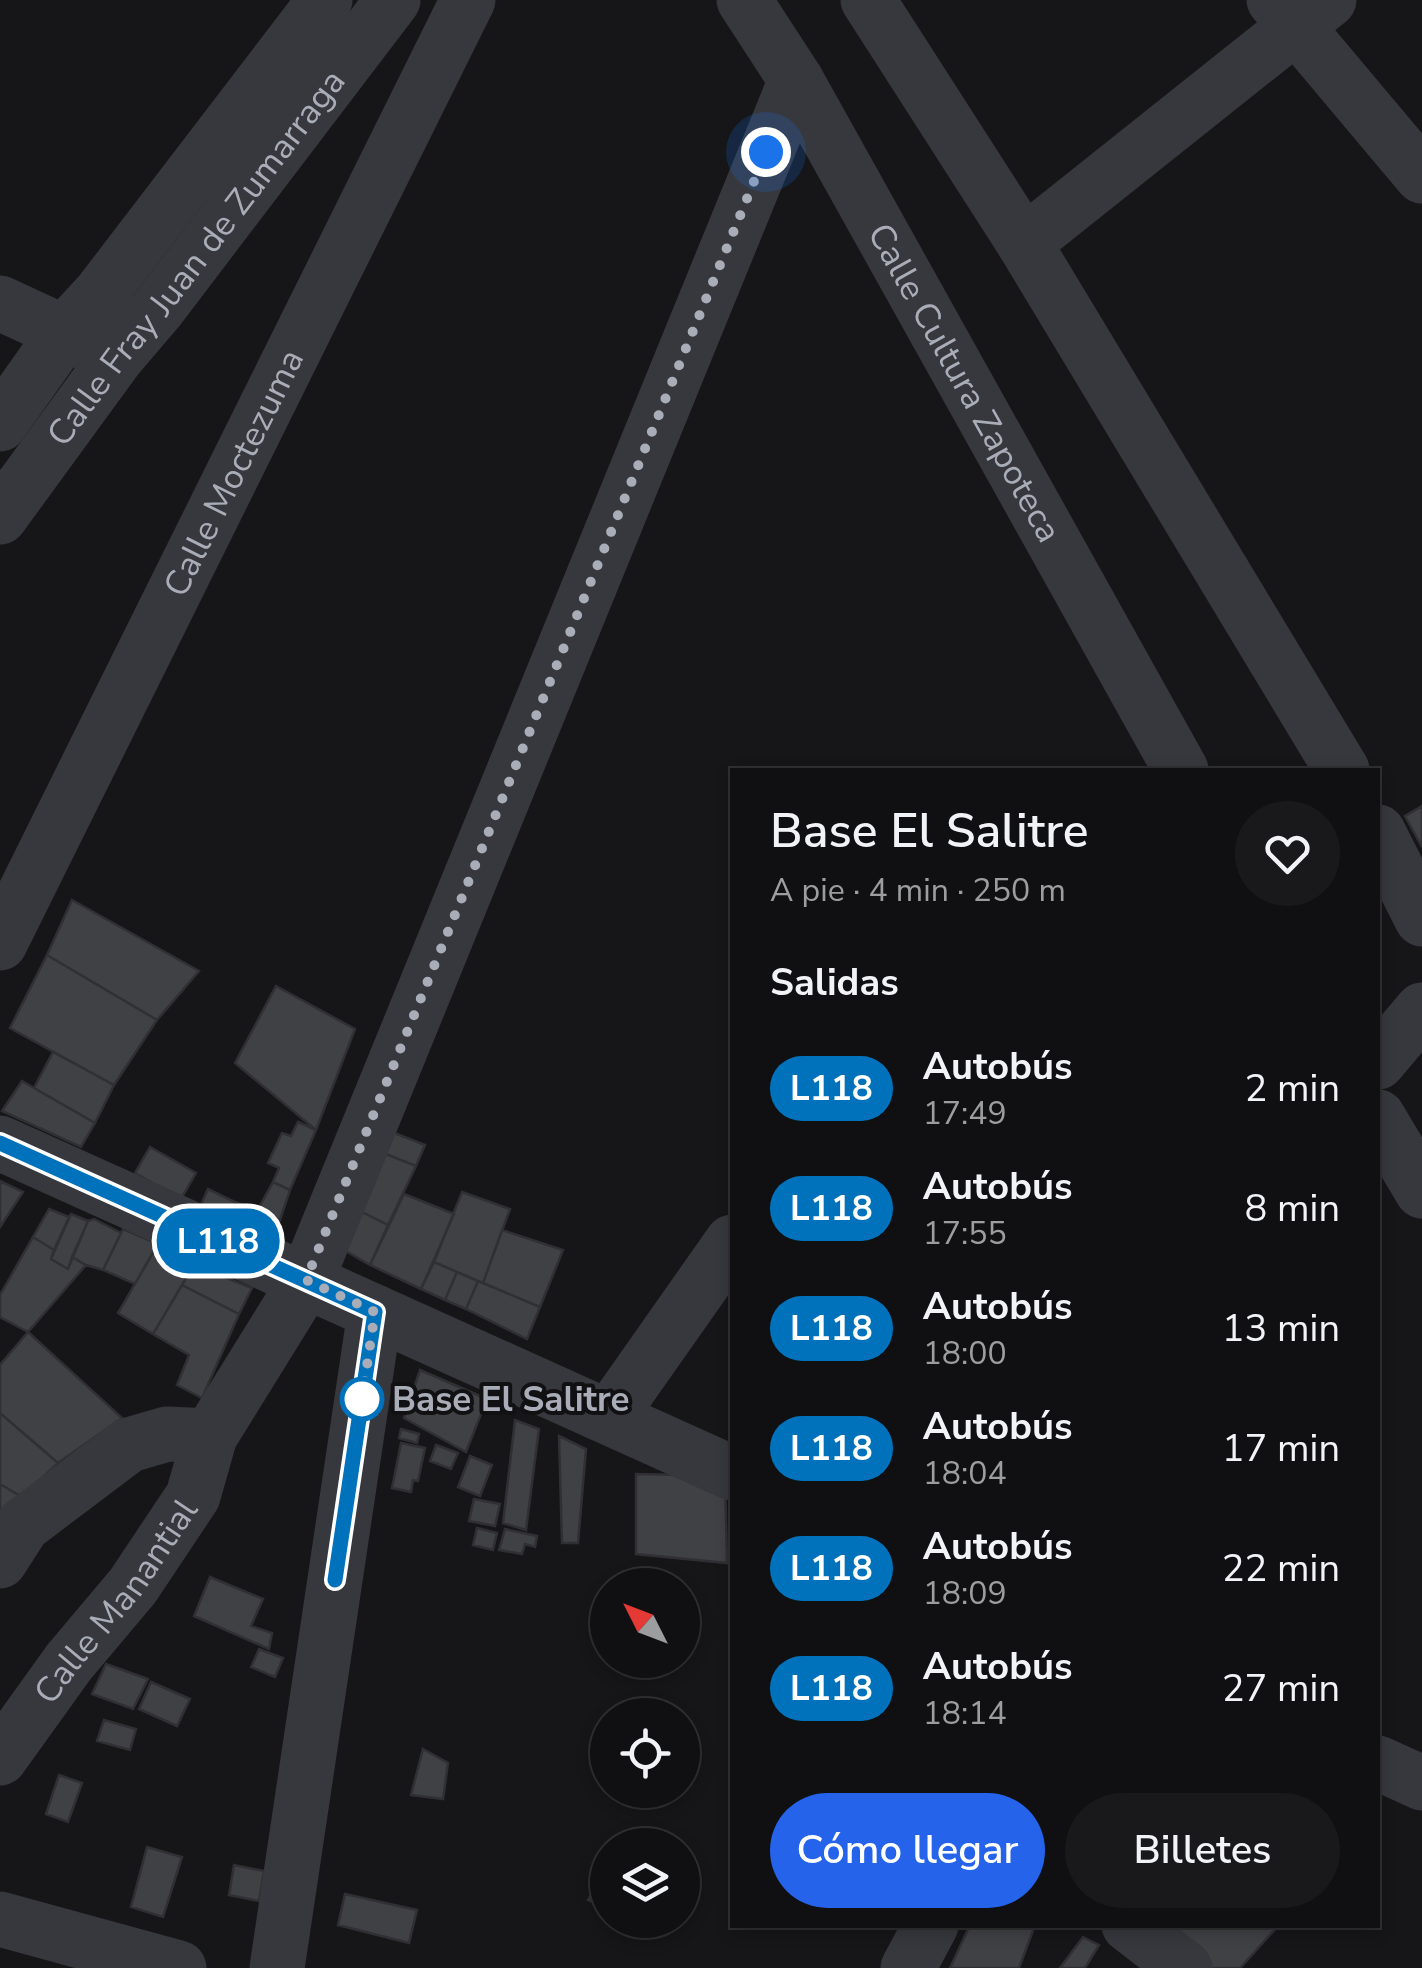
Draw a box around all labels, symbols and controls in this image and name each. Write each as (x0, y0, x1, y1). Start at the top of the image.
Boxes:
street label: Calle Fray Juan de Zumarraga (36, 60, 356, 456)
your location (741, 127, 791, 177)
street label: Calle Cultura Zapoteca (857, 215, 1072, 551)
street label: Calle Moctezuma (153, 341, 315, 605)
text: Base El Salitre (770, 798, 1089, 864)
button: heart (1235, 801, 1340, 906)
text: A pie · 4 min · 250 m (770, 869, 1066, 912)
text: Salidas (770, 957, 899, 1008)
text: Autobús (923, 1041, 1073, 1092)
text: 2 min (1245, 1063, 1340, 1114)
text: L118 (790, 1065, 873, 1112)
text: 17:49 (923, 1092, 1007, 1135)
text: Autobús (923, 1161, 1073, 1212)
text: 8 min (1245, 1183, 1340, 1234)
text: L118 (790, 1185, 873, 1232)
line badge: L118 (148, 1208, 288, 1274)
text: 17:55 (923, 1212, 1007, 1255)
text: L118 (177, 1218, 259, 1265)
text: Autobús (923, 1281, 1073, 1332)
text: 13 min (1222, 1303, 1340, 1354)
text: L118 (790, 1305, 873, 1352)
text: 18:00 (923, 1332, 1007, 1375)
place label: Base El Salitre (392, 1376, 629, 1423)
marker: Base El Salitre (341, 1378, 383, 1420)
text: Autobús (923, 1401, 1073, 1452)
text: 17 min (1222, 1423, 1340, 1474)
text: L118 (790, 1425, 873, 1472)
text: 18:04 (923, 1452, 1007, 1495)
street label: Calle Manantial (23, 1489, 209, 1714)
text: Autobús (923, 1521, 1073, 1572)
text: 22 min (1222, 1543, 1340, 1594)
text: L118 (790, 1545, 873, 1592)
north arrow (590, 1568, 700, 1678)
map controls (590, 1568, 700, 1938)
text: 18:09 (923, 1572, 1007, 1615)
text: Autobús (923, 1641, 1073, 1692)
text: 27 min (1222, 1663, 1340, 1714)
text: L118 (790, 1665, 873, 1712)
text: 18:14 (923, 1692, 1007, 1735)
button: locate (590, 1698, 700, 1808)
button: Cómo llegar (770, 1793, 1045, 1908)
button: Billetes (1065, 1793, 1340, 1908)
button: layers (590, 1828, 700, 1938)

